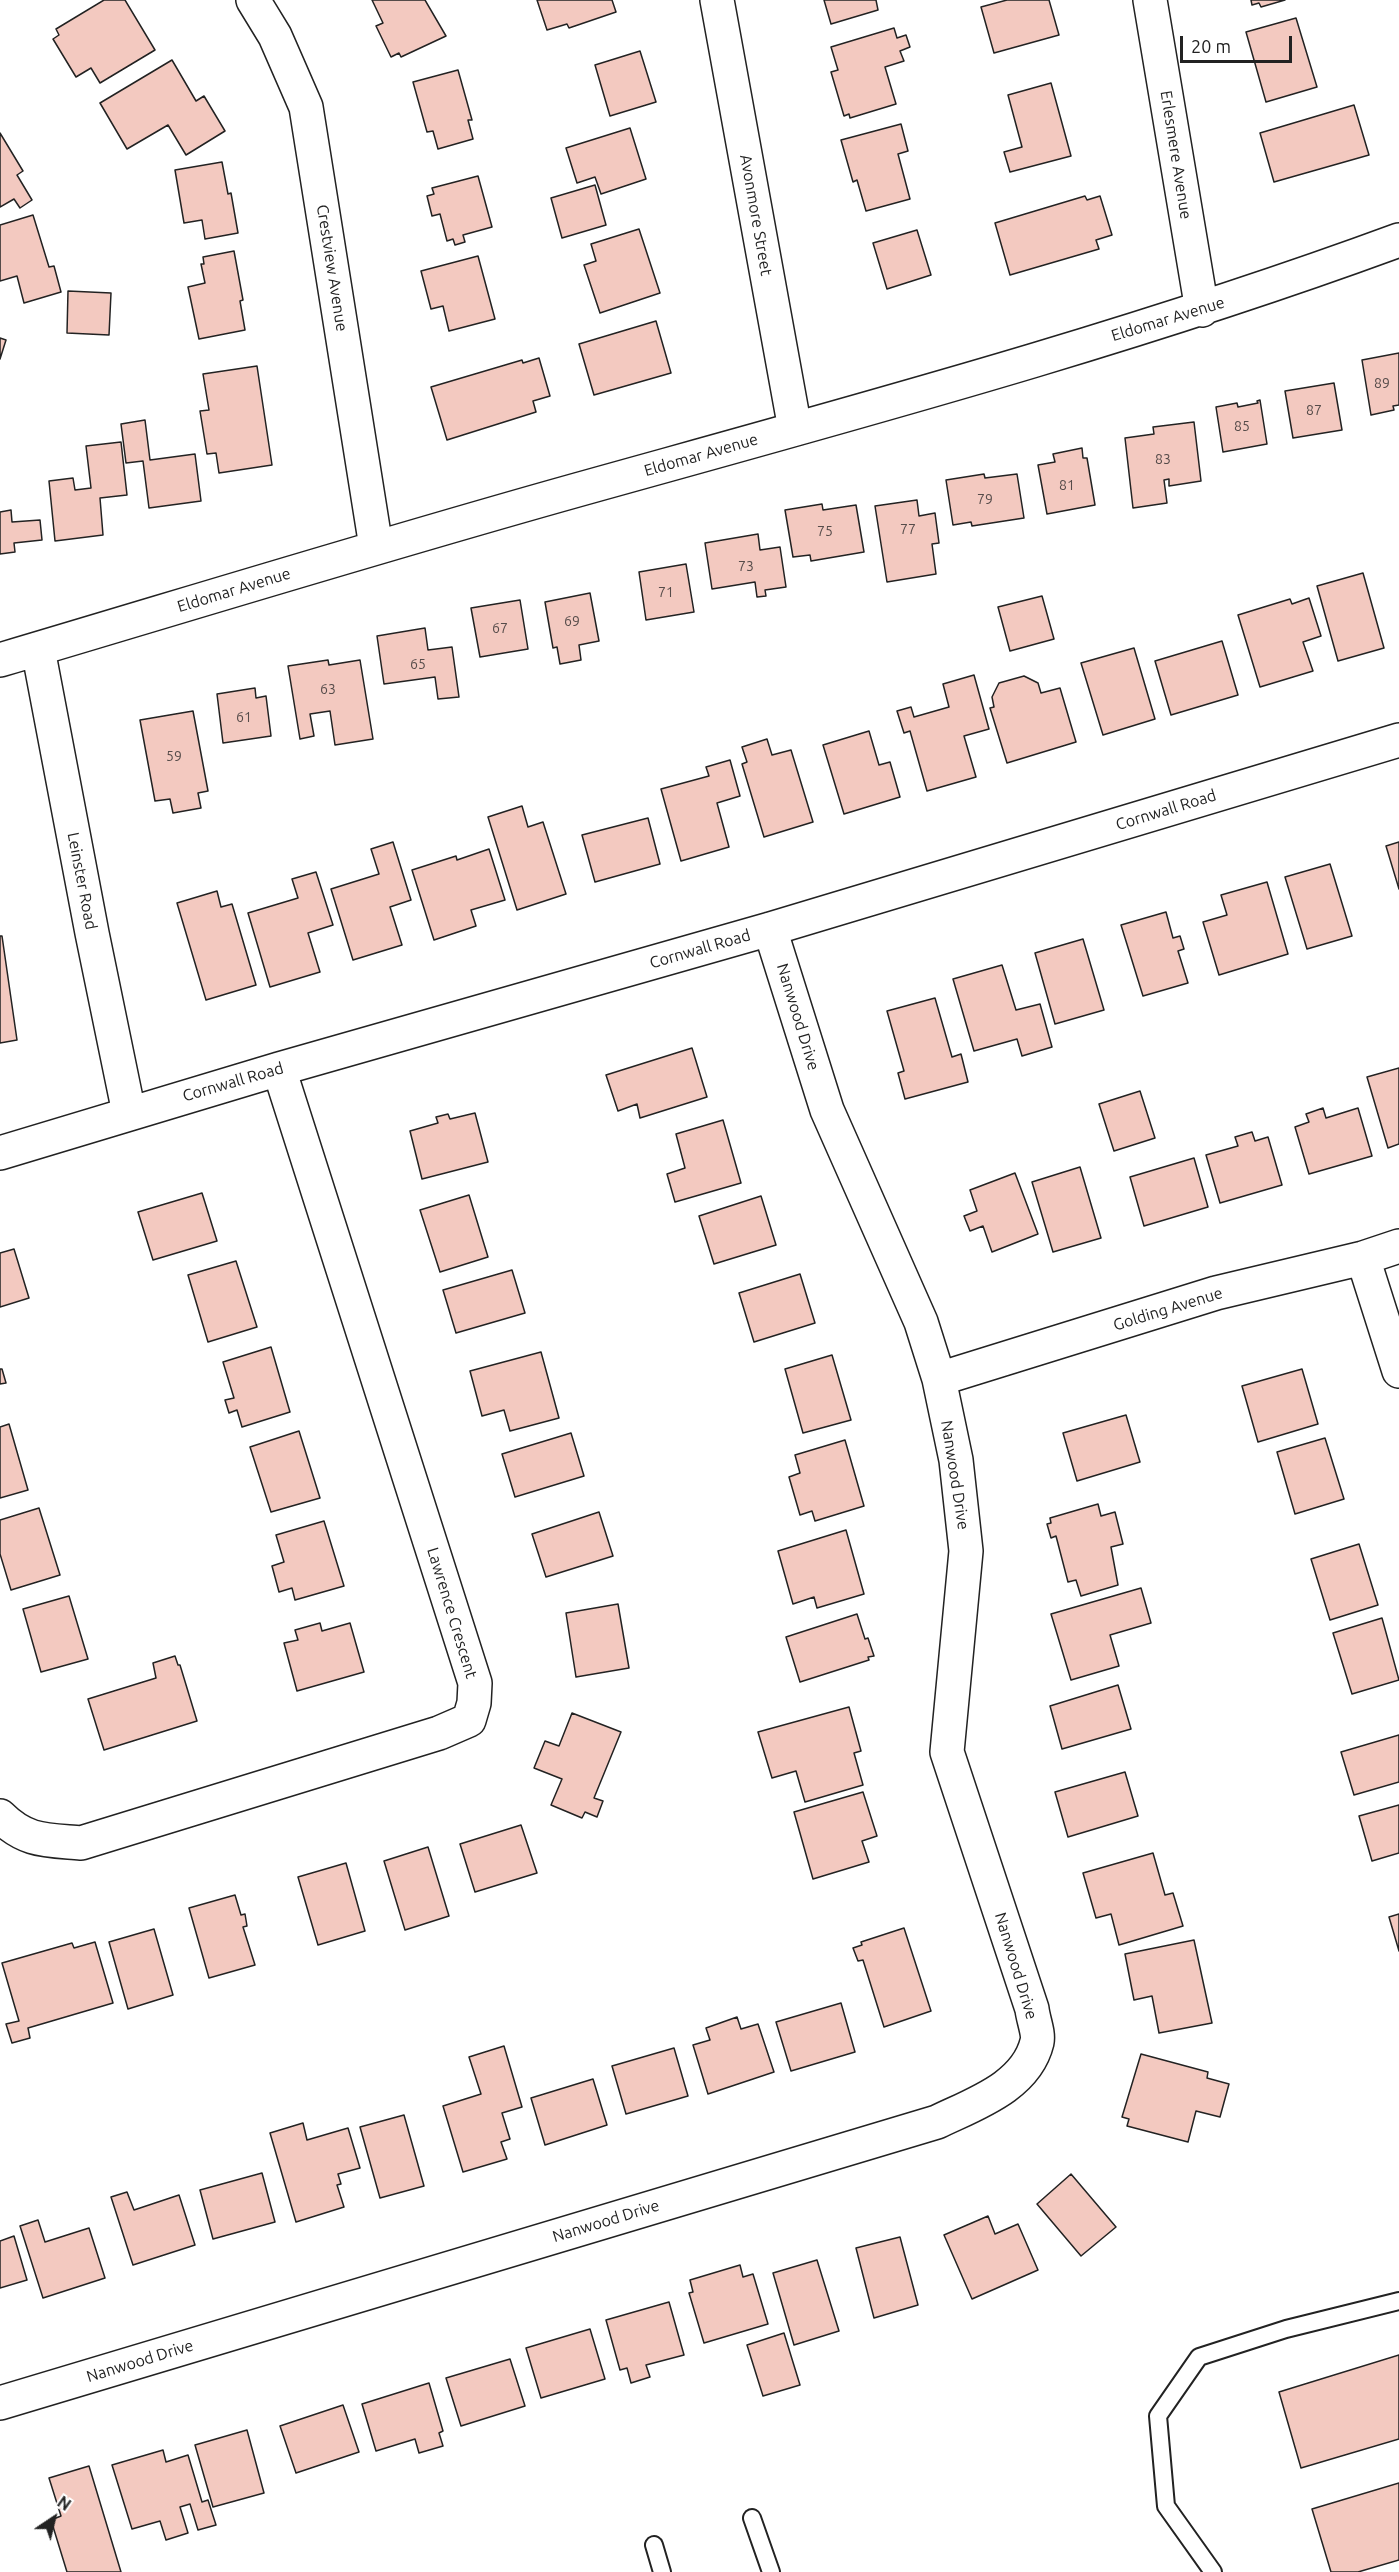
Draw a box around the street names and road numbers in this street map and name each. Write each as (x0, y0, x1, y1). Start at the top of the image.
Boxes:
street label: Erlesmere Avenue (1156, 89, 1196, 221)
street label: Avonmore Street (736, 153, 776, 277)
street label: Crestview Avenue (312, 203, 352, 333)
street label: Eldomar Avenue (1109, 293, 1227, 345)
street label: Eldomar Avenue (642, 430, 760, 480)
street label: Eldomar Avenue (175, 564, 293, 616)
street label: Cornwall Road (1114, 786, 1218, 834)
street label: Leinster Road (63, 831, 101, 931)
street label: Cornwall Road (647, 925, 753, 973)
street label: Nanwood Drive (773, 961, 823, 1073)
street label: Cornwall Road (180, 1058, 286, 1106)
street label: Golding Avenue (1111, 1283, 1225, 1335)
street label: Nanwood Drive (937, 1419, 973, 1531)
street label: Lawrence Crescent (423, 1545, 481, 1681)
street label: Nanwood Drive (991, 1910, 1041, 2022)
street label: Nanwood Drive (550, 2196, 662, 2246)
street label: Nanwood Drive (84, 2336, 196, 2386)

